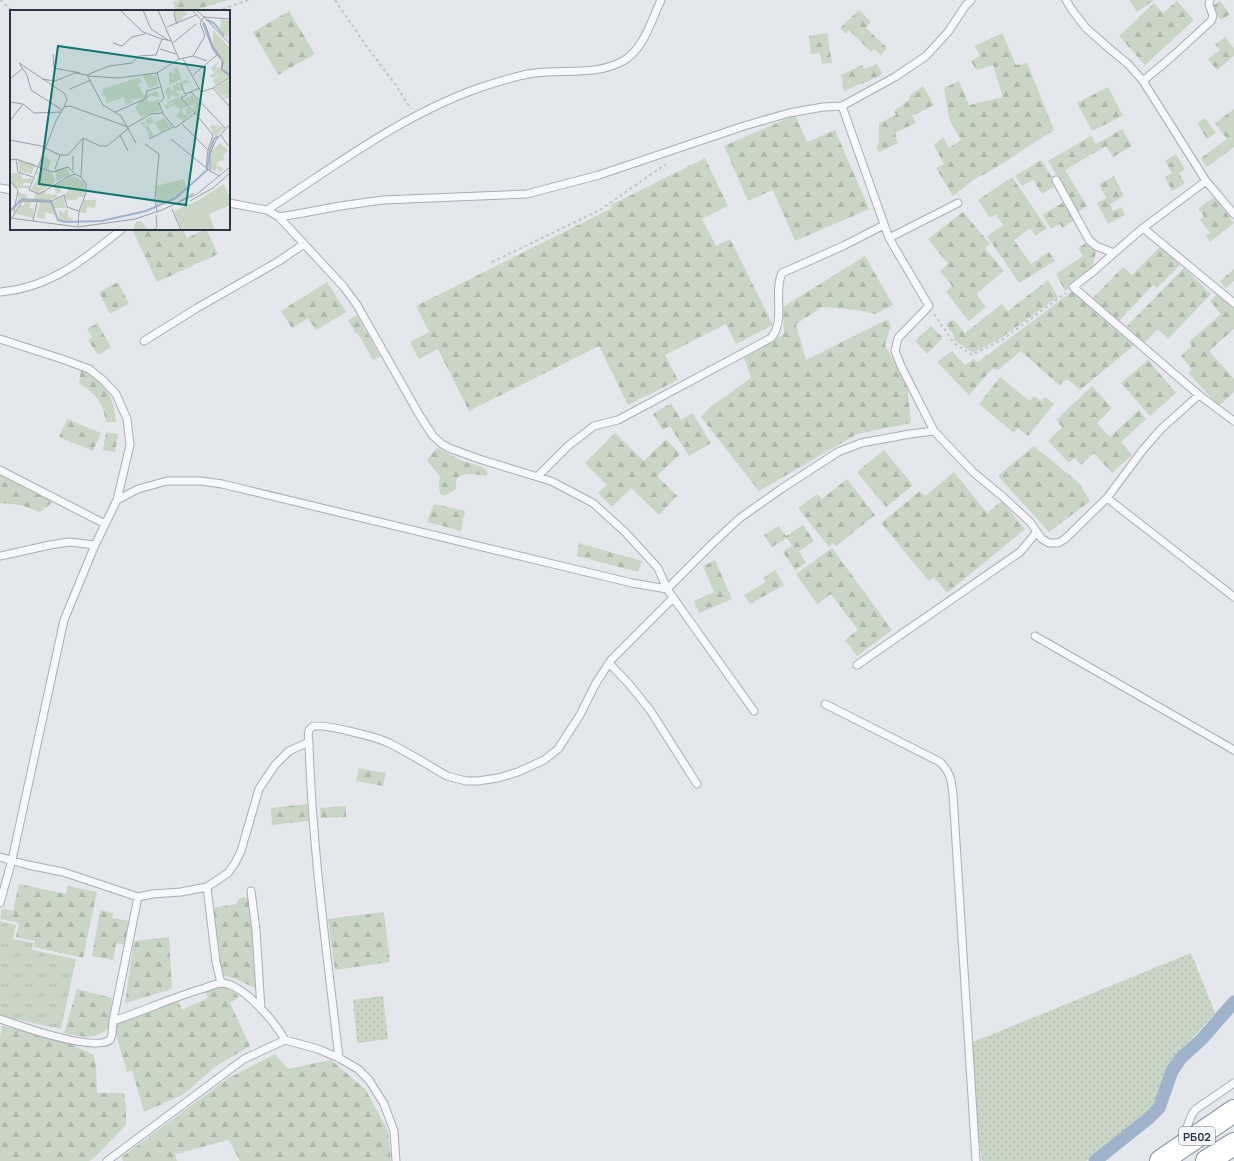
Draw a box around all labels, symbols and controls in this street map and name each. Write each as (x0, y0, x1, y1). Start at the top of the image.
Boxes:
inset map (10, 10, 230, 230)
road number: РБ02 (1179, 1127, 1215, 1145)

